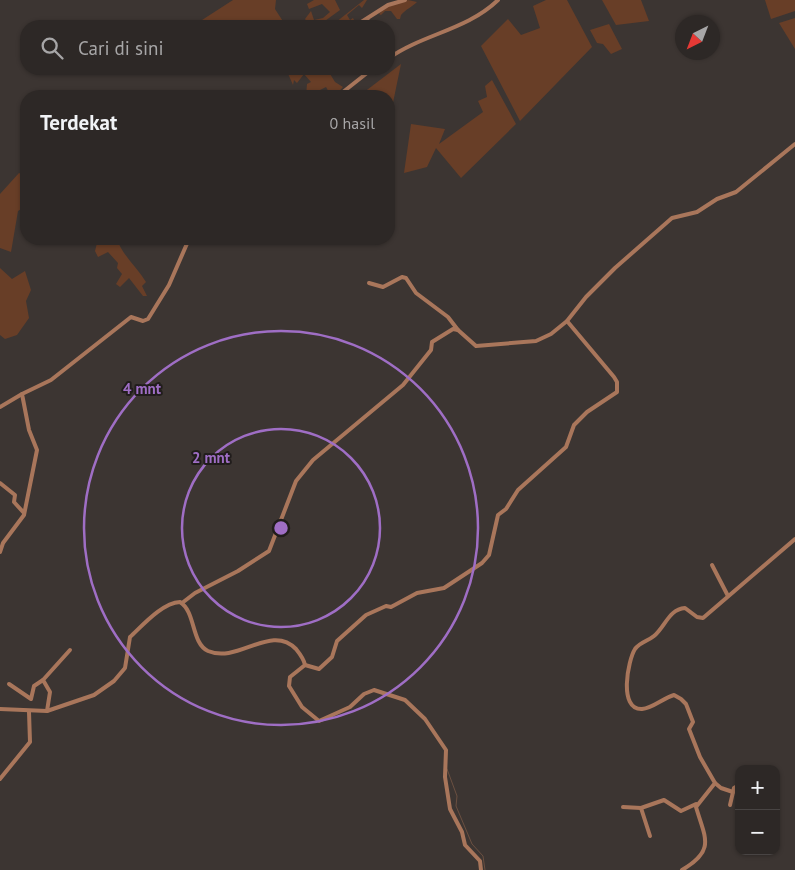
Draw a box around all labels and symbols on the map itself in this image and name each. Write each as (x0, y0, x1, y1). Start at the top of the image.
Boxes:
north arrow (675, 15, 720, 60)
text: 4 mnt (123, 379, 162, 398)
text: 2 mnt (192, 448, 231, 467)
centre of rings (272, 519, 290, 537)

